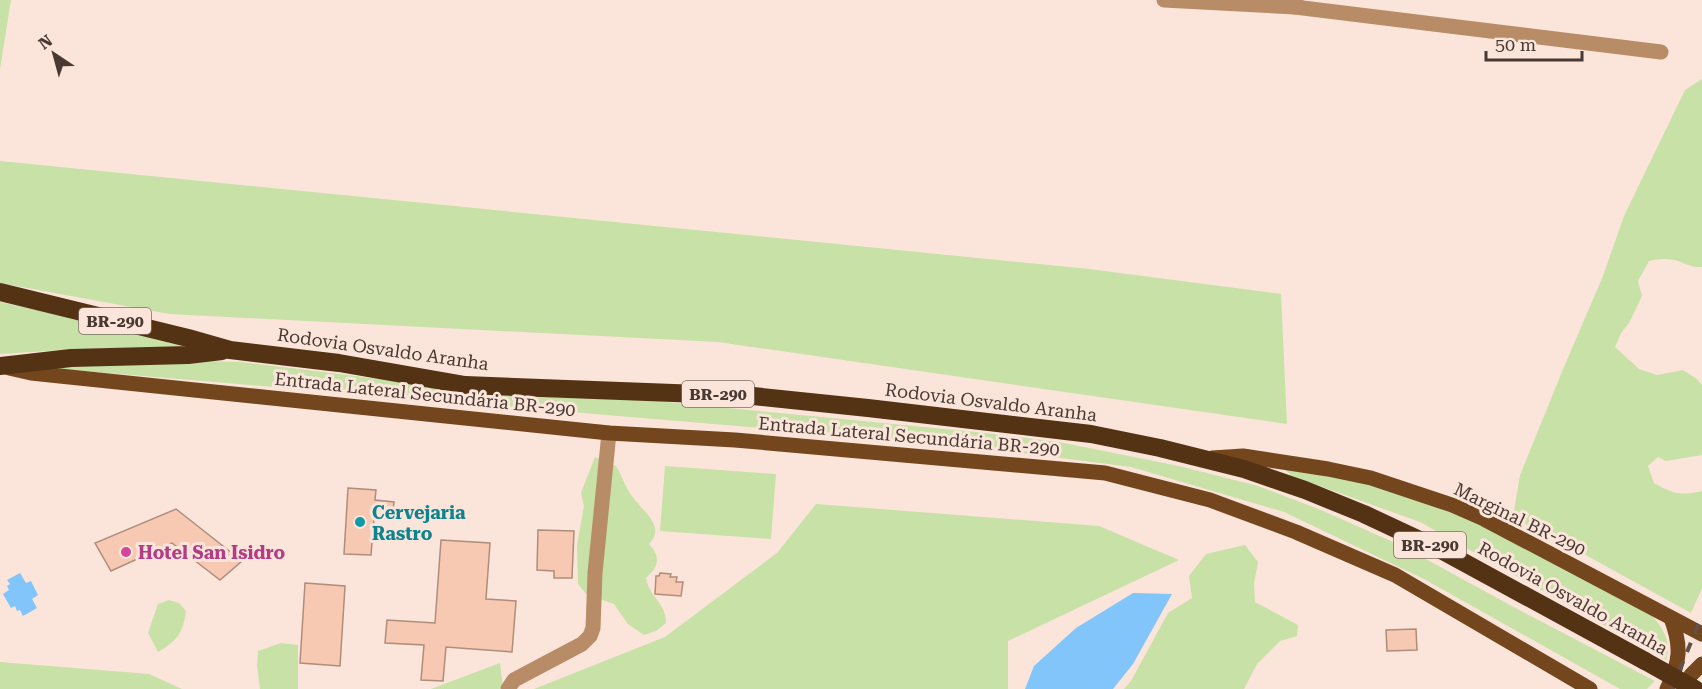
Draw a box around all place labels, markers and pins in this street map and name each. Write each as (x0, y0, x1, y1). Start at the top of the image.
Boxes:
place label: Cervejaria Rastro (372, 502, 466, 544)
marker: Cervejaria Rastro (353, 515, 367, 529)
place label: Hotel San Isidro (138, 542, 286, 563)
marker: Hotel San Isidro (119, 545, 133, 559)

